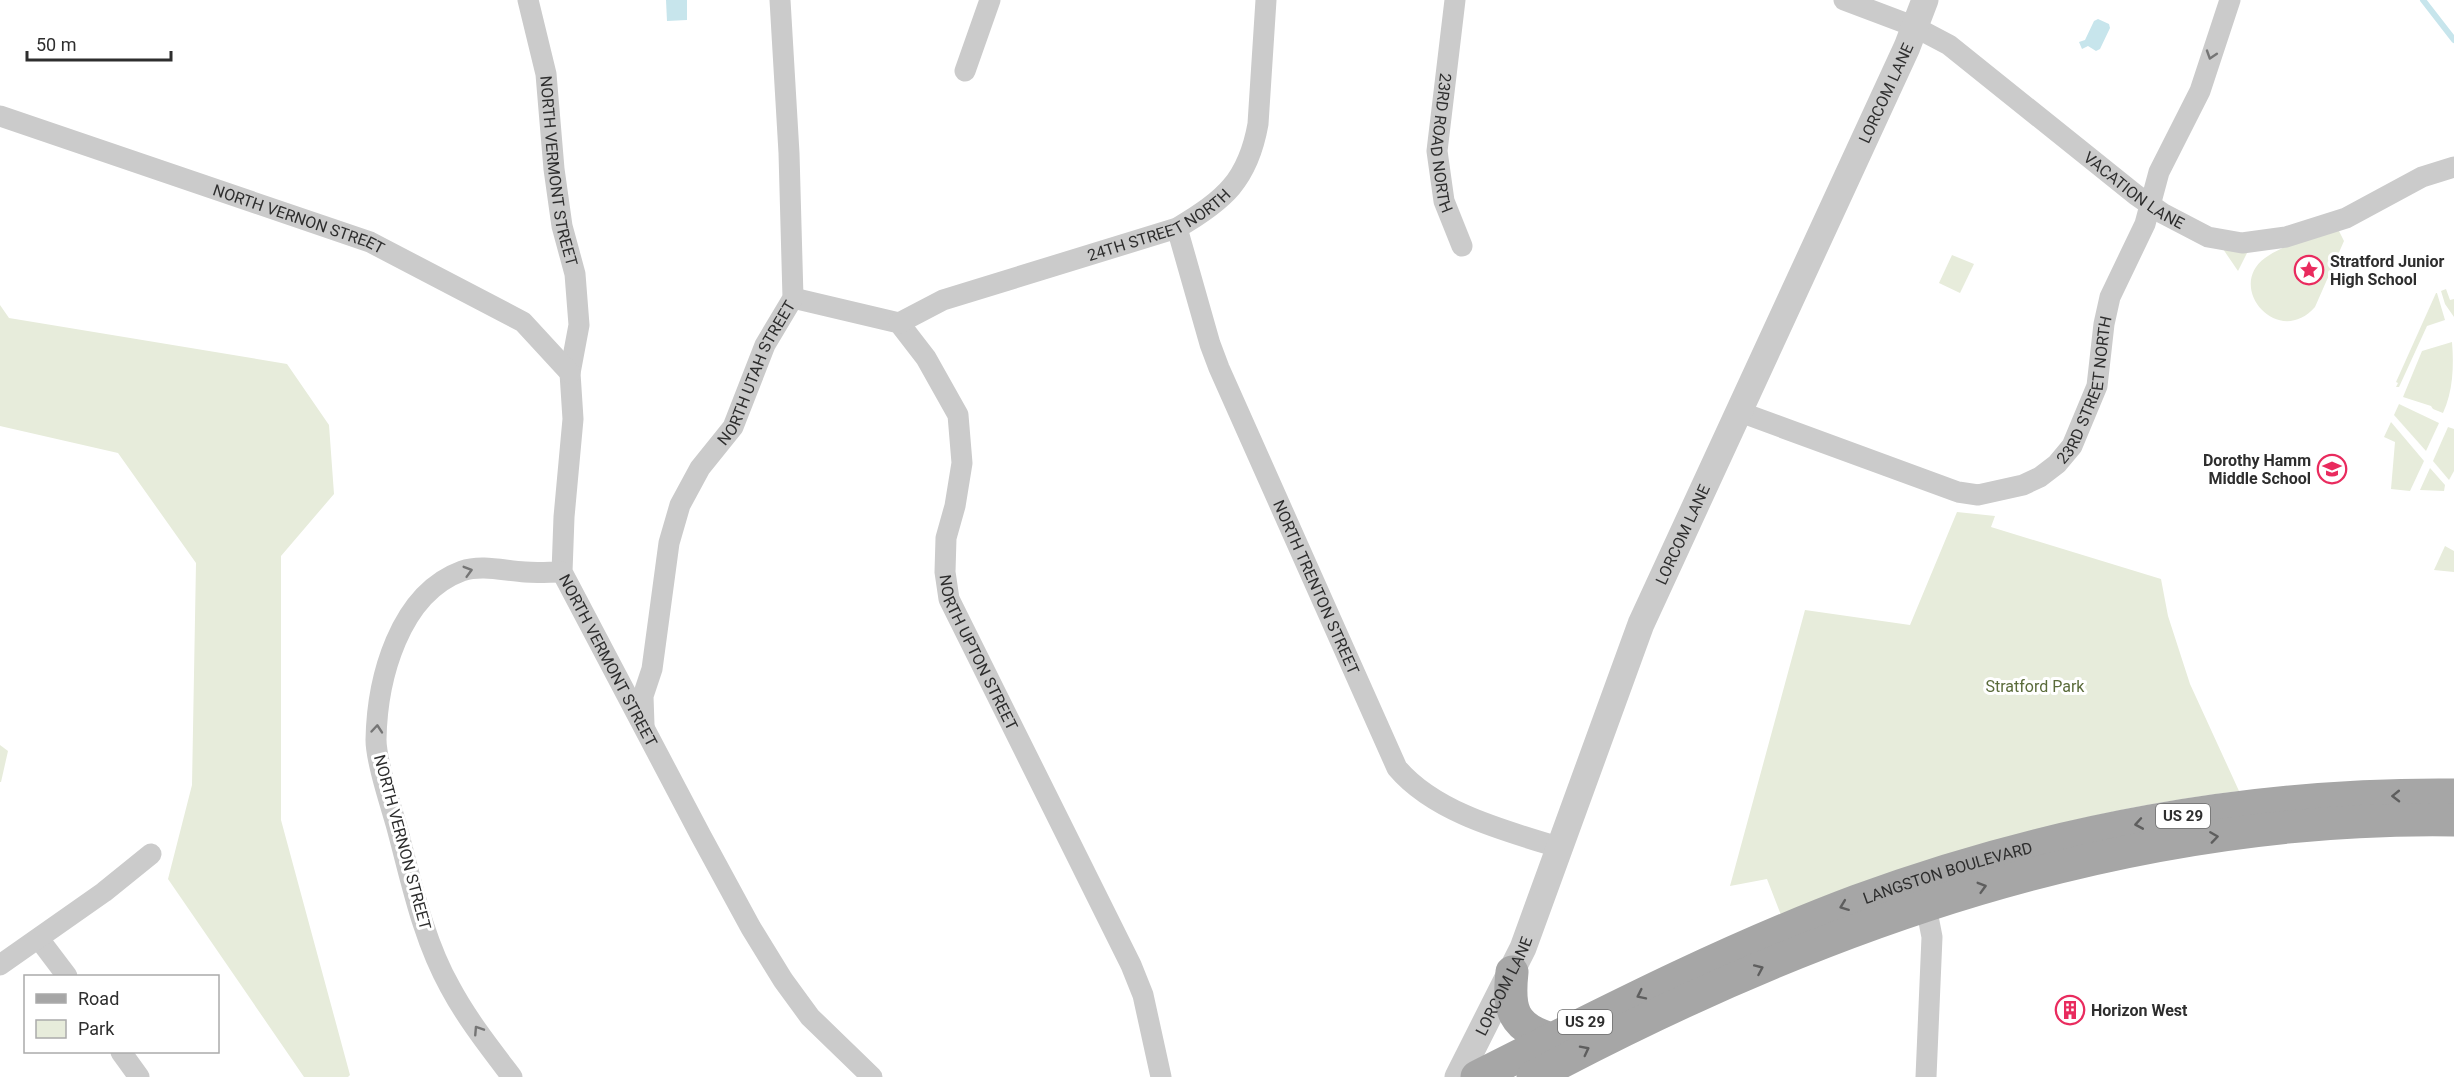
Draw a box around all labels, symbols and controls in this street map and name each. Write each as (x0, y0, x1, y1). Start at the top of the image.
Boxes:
scale bar (27, 24, 171, 62)
text: 50 m (36, 34, 76, 55)
street label: LORCOM LANE (1855, 40, 1918, 146)
one-way arrow (2206, 49, 2218, 60)
street label: 23RD ROAD NORTH (1426, 72, 1457, 216)
street label: NORTH VERMONT STREET (536, 75, 581, 269)
street label: VACATION LANE (2080, 148, 2188, 233)
street label: NORTH VERNON STREET (211, 180, 388, 258)
street label: 24TH STREET NORTH (1085, 185, 1234, 265)
place label: Stratford Junior High School (2330, 252, 2444, 289)
place icon: Stratford Junior High School (2293, 254, 2325, 286)
street label: NORTH UTAH STREET (713, 297, 800, 449)
street label: 23RD STREET NORTH (2052, 314, 2116, 468)
place label: Dorothy Hamm Middle School (2203, 451, 2311, 488)
school or university icon: Dorothy Hamm Middle School (2316, 453, 2348, 485)
street label: LORCOM LANE (1652, 481, 1714, 588)
street label: NORTH TRENTON STREET (1269, 497, 1363, 678)
one-way arrow (463, 565, 473, 578)
street label: NORTH VERMONT STREET (555, 571, 661, 750)
street label: NORTH UPTON STREET (936, 573, 1022, 734)
park label: Stratford Park (1986, 677, 2085, 696)
one-way arrow (370, 724, 383, 733)
street label: NORTH VERNON STREET (370, 753, 435, 932)
one-way arrow (2391, 790, 2400, 802)
road number: US 29 (2156, 804, 2210, 828)
one-way arrow (2135, 817, 2144, 829)
one-way arrow (2209, 831, 2218, 844)
street label: LANGSTON BOULEVARD (1860, 838, 2034, 908)
one-way arrow (1977, 881, 1987, 894)
one-way arrow (1839, 899, 1850, 912)
street label: LORCOM LANE (1472, 934, 1536, 1039)
one-way arrow (1752, 965, 1763, 977)
legend (24, 975, 219, 1053)
one-way arrow (1636, 987, 1647, 999)
text: Road (78, 988, 119, 1009)
building icon: Horizon West (2054, 994, 2086, 1026)
place label: Horizon West (2091, 1001, 2188, 1020)
road number: US 29 (1558, 1010, 1612, 1034)
text: Park (78, 1018, 115, 1039)
one-way arrow (474, 1026, 485, 1037)
one-way arrow (1579, 1046, 1590, 1057)

